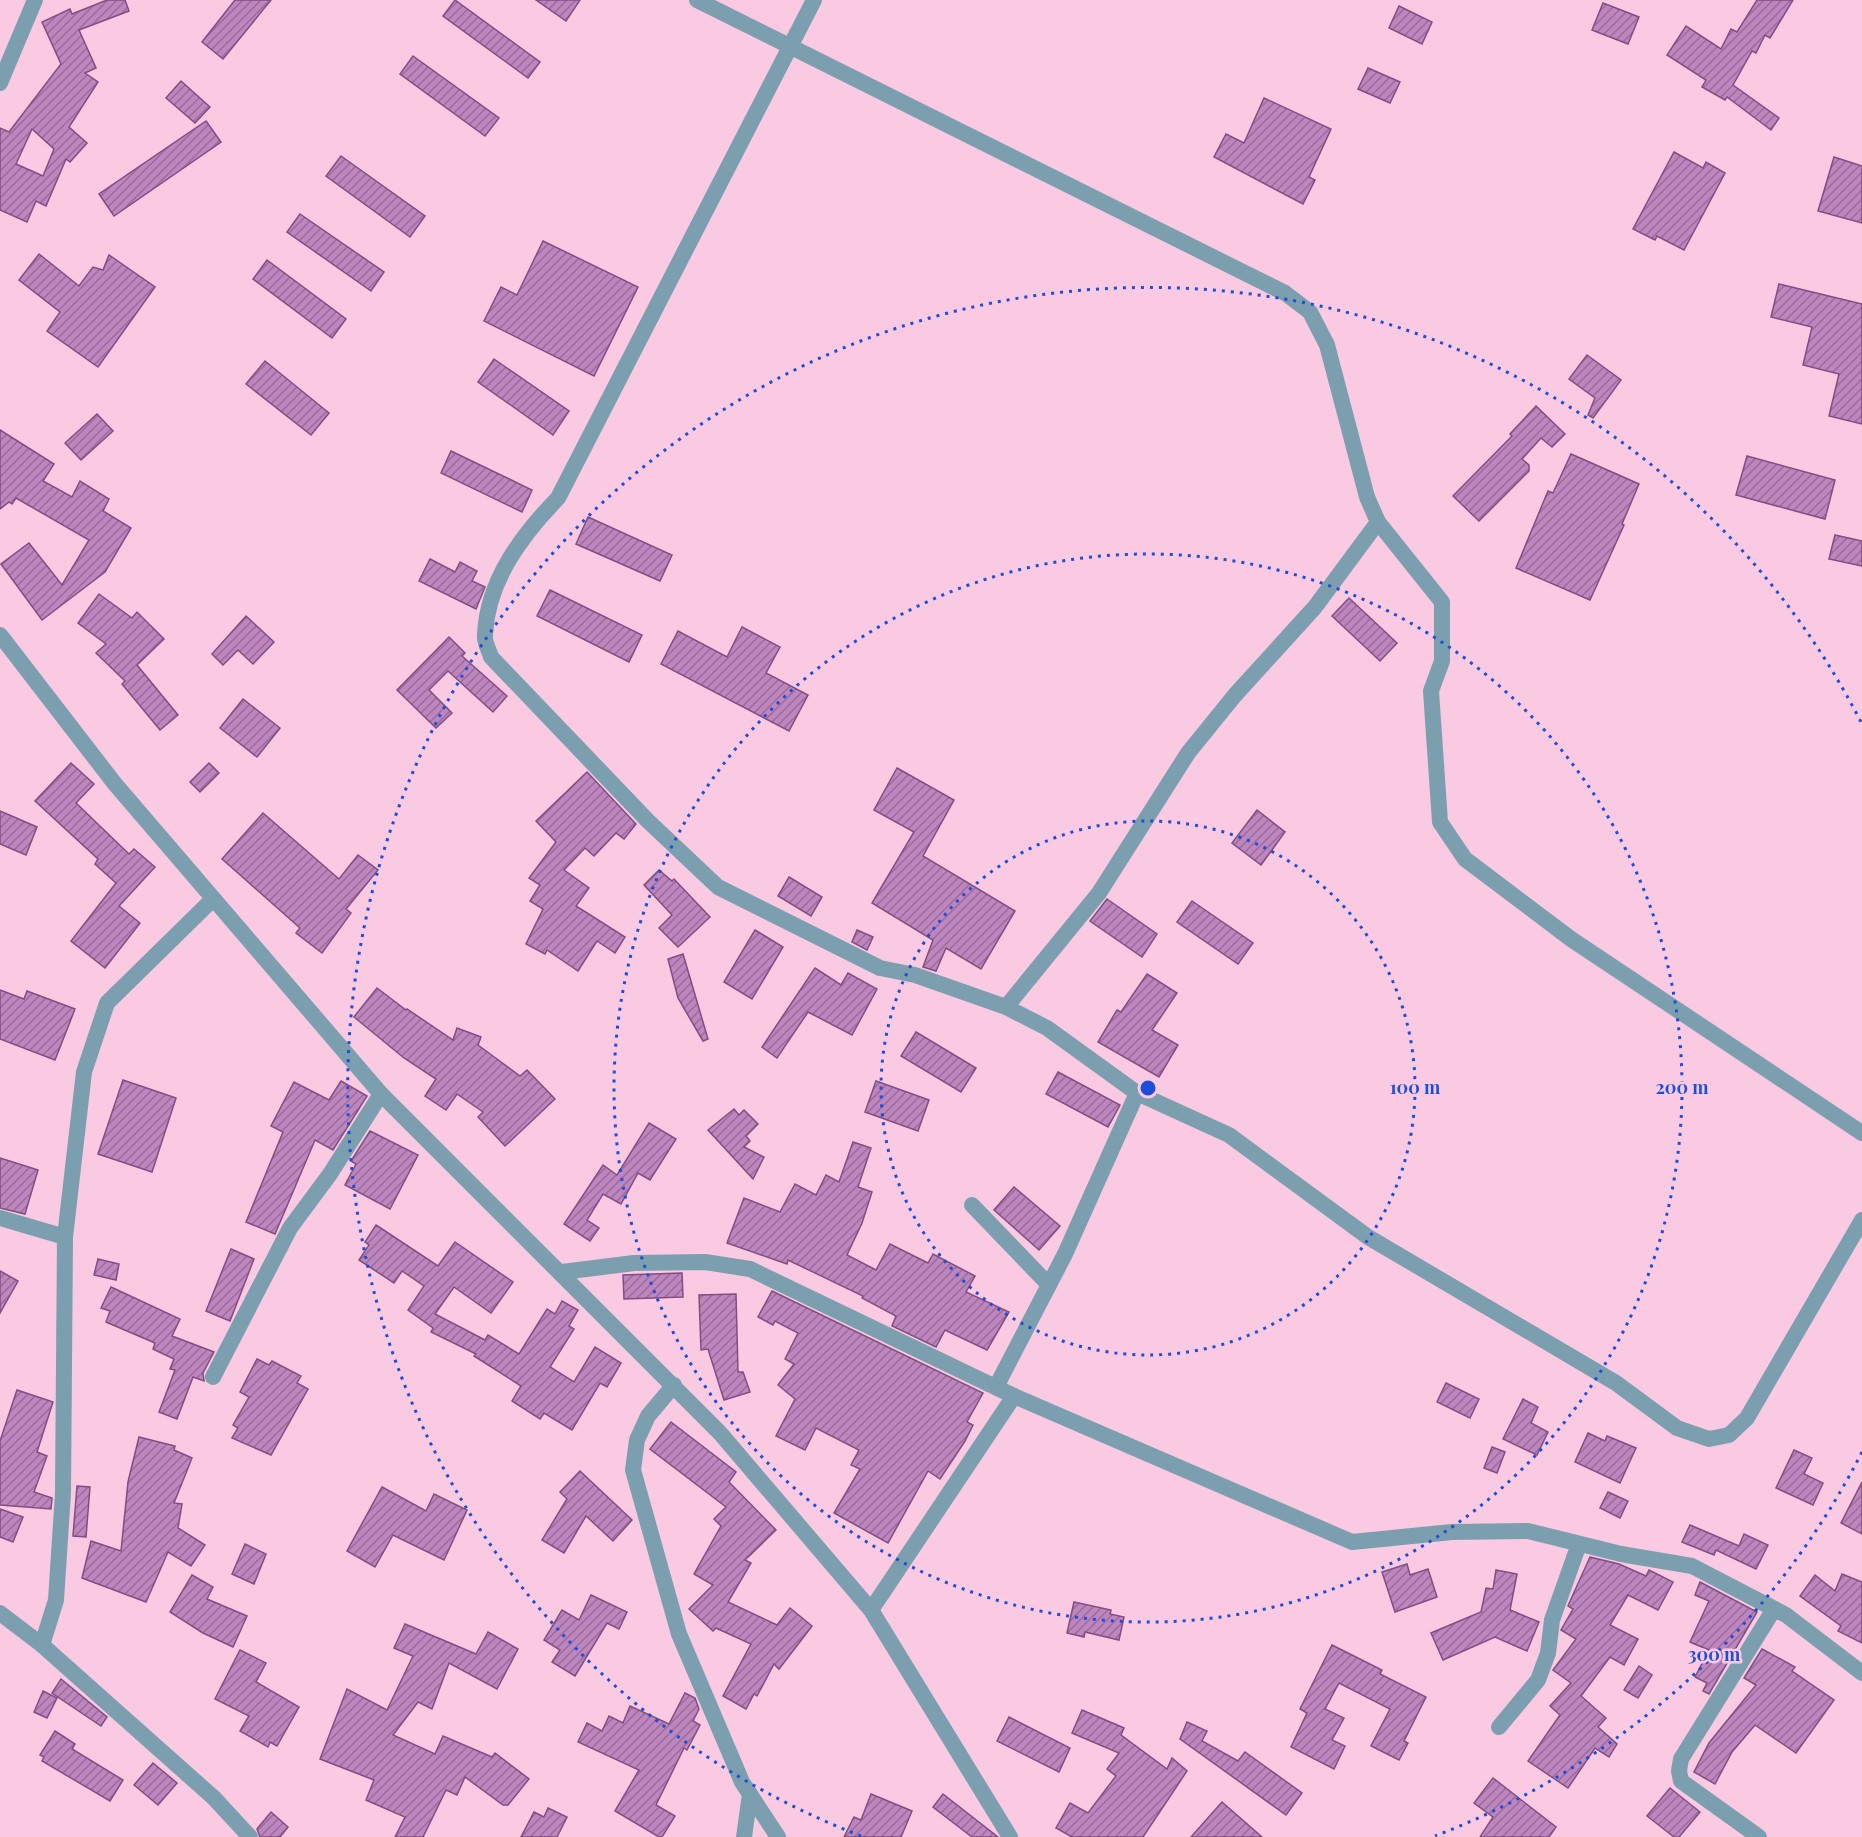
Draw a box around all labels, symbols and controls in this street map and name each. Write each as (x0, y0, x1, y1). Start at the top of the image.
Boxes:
text: 100 m (1390, 1075, 1441, 1099)
text: 200 m (1655, 1075, 1709, 1099)
centre of rings (1138, 1078, 1158, 1098)
text: 300 m (1688, 1642, 1741, 1666)

